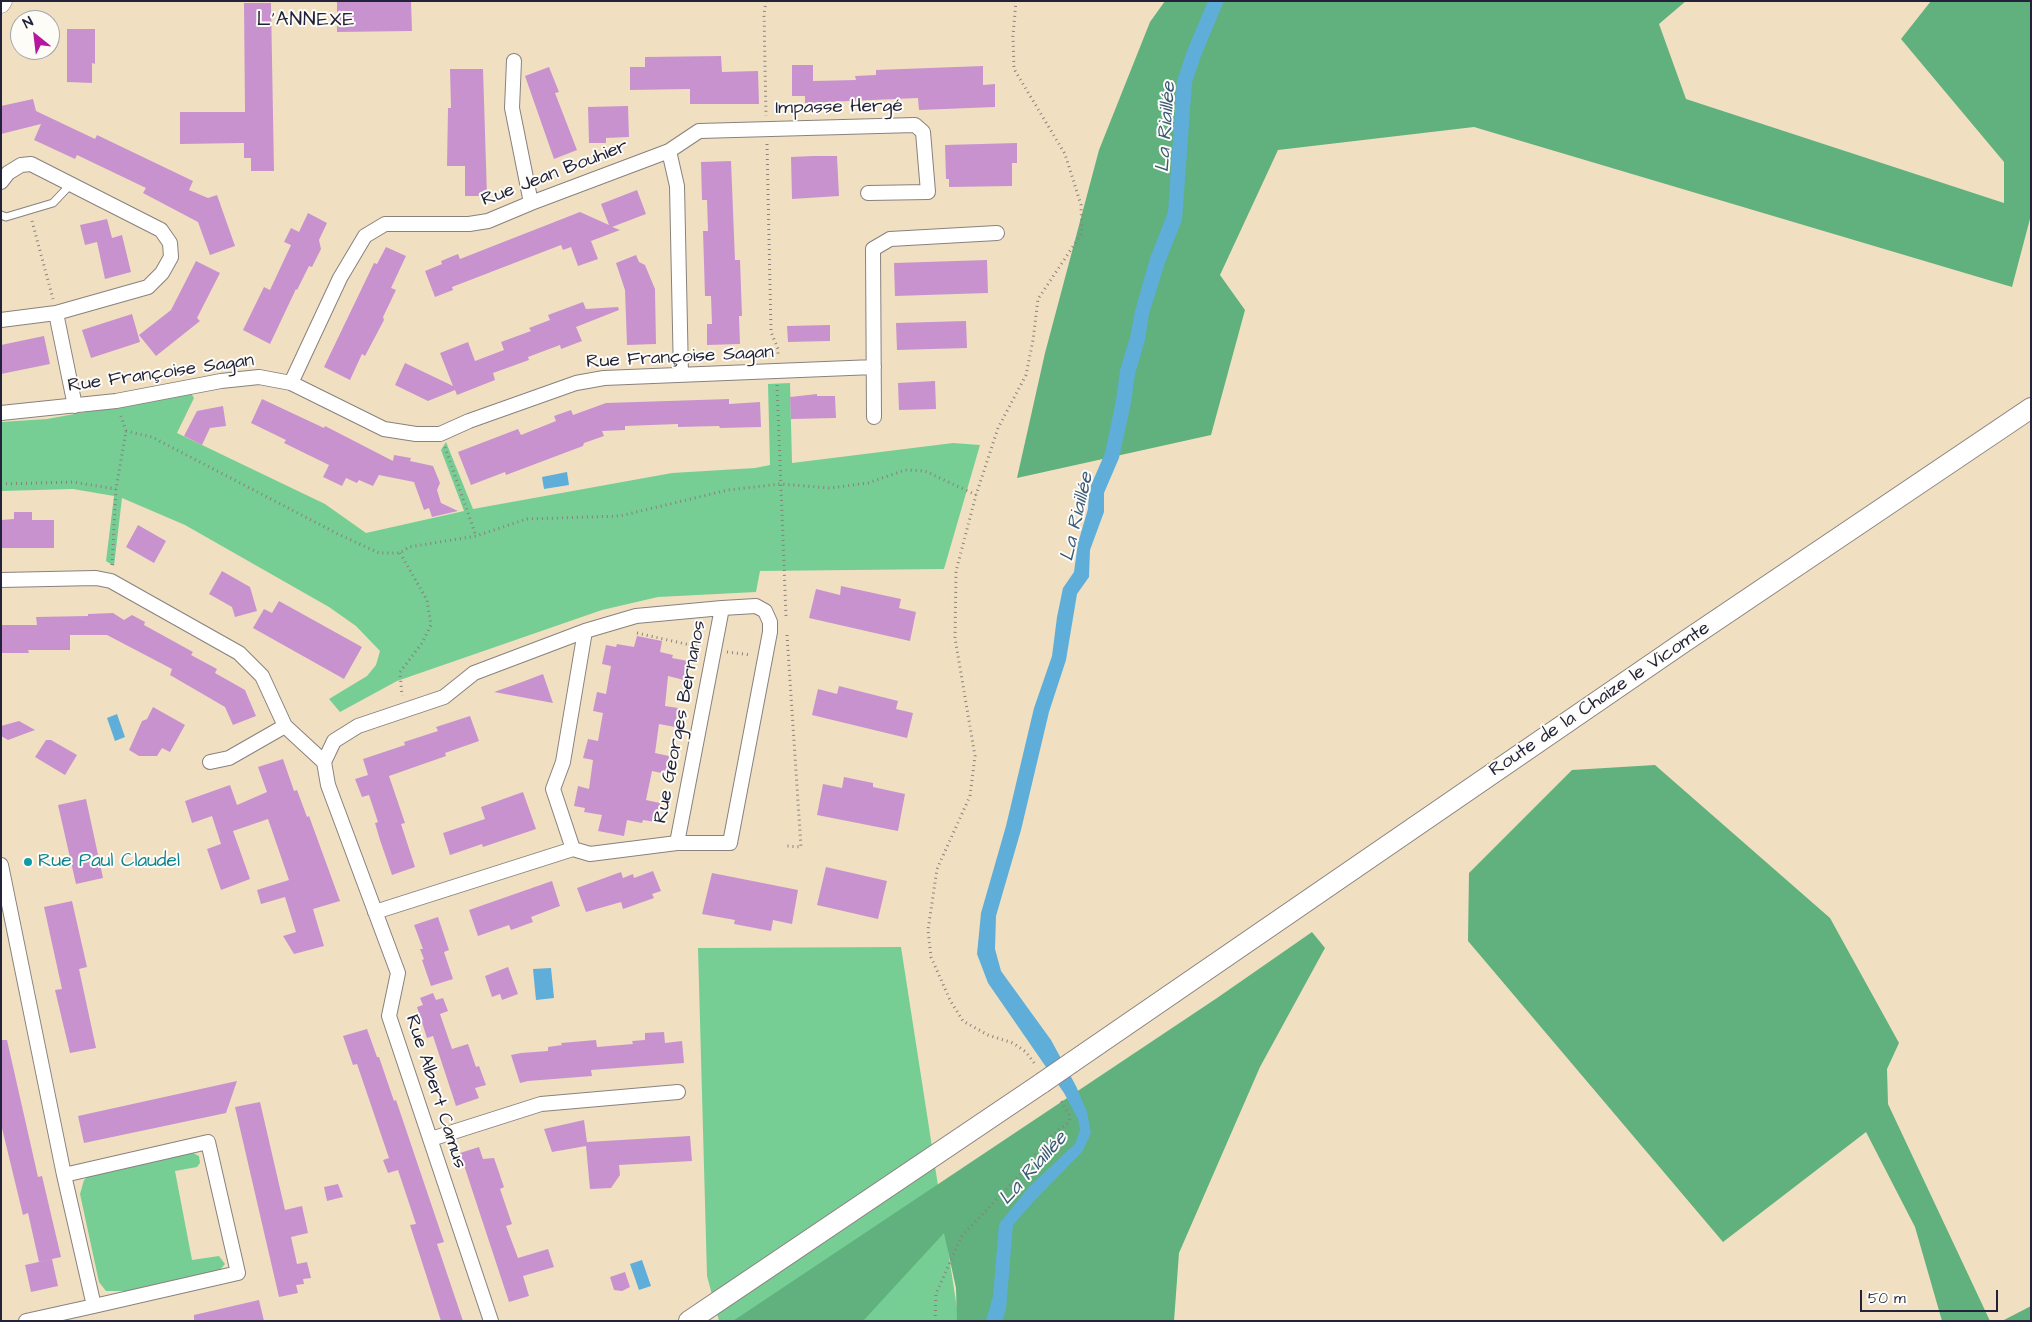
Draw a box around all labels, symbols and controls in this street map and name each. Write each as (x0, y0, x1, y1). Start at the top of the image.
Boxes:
district label: L'ANNEXE (256, 9, 356, 33)
north arrow (10, 10, 60, 60)
text: N (20, 12, 37, 34)
water label: La Riaillée (1152, 81, 1182, 173)
street label: Impasse Hergé (775, 95, 903, 121)
street label: Rue Jean Bouhier (479, 136, 631, 212)
street label: Rue Françoise Sagan (586, 342, 774, 374)
street label: Rue Françoise Sagan (66, 350, 256, 398)
water label: La Riaillée (1056, 470, 1100, 564)
street label: Route de la Chaize le Vicomte (1485, 618, 1715, 782)
street label: Rue Georges Bernanos (650, 619, 712, 825)
place label: Rue Paul Claudel (38, 851, 180, 873)
marker: Rue Paul Claudel (22, 856, 34, 868)
street label: Rue Albert Camus (399, 1012, 471, 1172)
water label: La Riaillée (995, 1127, 1073, 1211)
scale bar (1862, 1280, 2000, 1312)
text: 50 m (1868, 1288, 1906, 1309)

